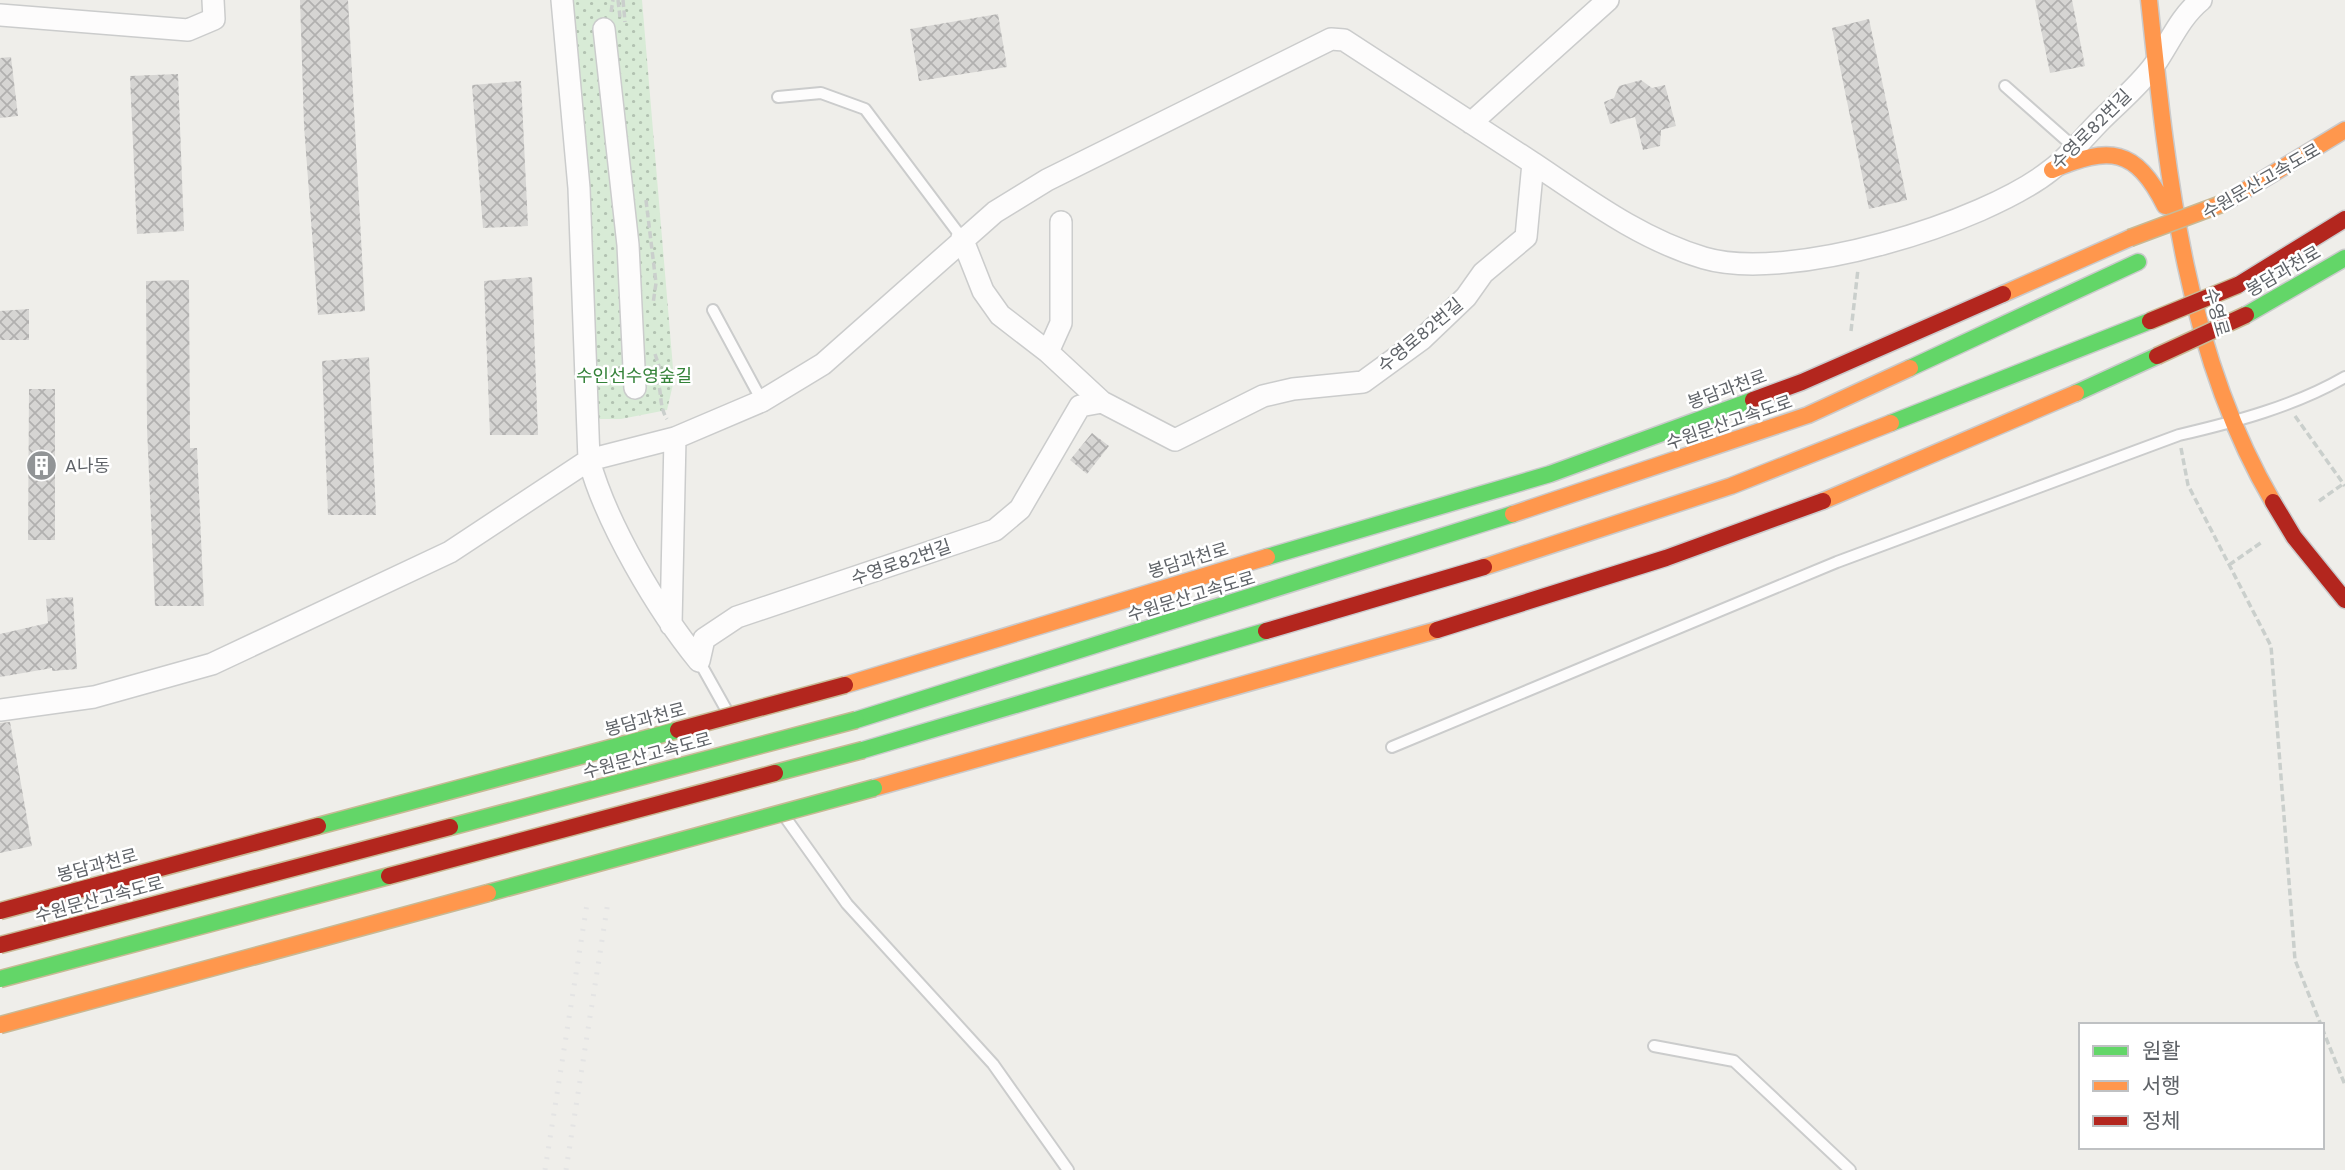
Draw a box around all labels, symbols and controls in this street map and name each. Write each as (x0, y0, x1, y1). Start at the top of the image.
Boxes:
street label: 수영로82번길 (2047, 85, 2135, 173)
street label: 수원문산고속도로 (2198, 139, 2324, 223)
street label: 봉담과천로 (2242, 241, 2324, 301)
street label: 수영로 (2200, 285, 2234, 339)
street label: 수영로82번길 (1373, 293, 1467, 377)
park label: 수인선수영숲길 (576, 365, 692, 386)
street label: 봉담과천로 (1684, 365, 1770, 413)
street label: 수원문산고속도로 (1663, 391, 1795, 453)
building icon: A나동 (25, 448, 59, 482)
place label: A나동 (65, 455, 110, 476)
street label: 수영로82번길 (848, 535, 954, 589)
street label: 봉담과천로 (1145, 538, 1231, 582)
street label: 수원문산고속도로 (1125, 567, 1257, 625)
street label: 봉담과천로 (602, 698, 688, 740)
street label: 수원문산고속도로 (580, 728, 714, 782)
street label: 봉담과천로 (54, 844, 140, 886)
street label: 수원문산고속도로 (32, 872, 166, 926)
legend (2079, 1023, 2324, 1149)
text: 원활 (2142, 1038, 2181, 1063)
text: 서행 (2142, 1073, 2181, 1098)
text: 정체 (2142, 1108, 2181, 1133)

